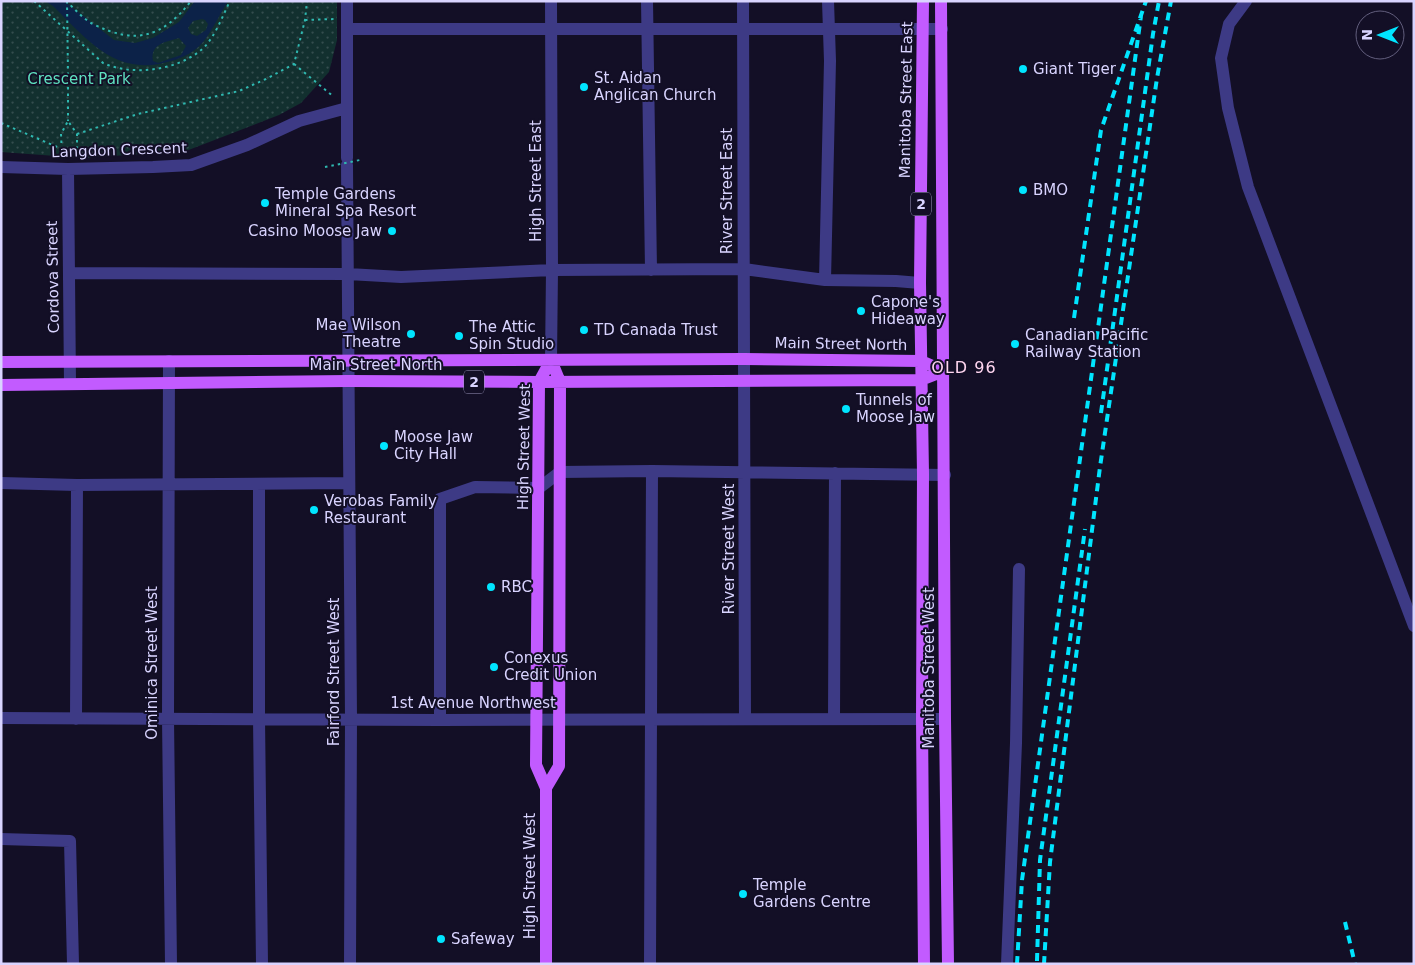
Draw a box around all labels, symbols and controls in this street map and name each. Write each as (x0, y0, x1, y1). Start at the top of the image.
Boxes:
north arrow (1355, 10, 1405, 60)
street label: Manitoba Street East (896, 21, 916, 179)
text: N (1359, 29, 1375, 41)
place label: Giant Tiger (1033, 60, 1117, 78)
marker: Giant Tiger (1017, 63, 1029, 75)
place label: St. Aidan Anglican Church (594, 69, 716, 104)
park label: Crescent Park (27, 70, 131, 88)
marker: St. Aidan Anglican Church (578, 81, 590, 93)
street label: High Street East (527, 120, 545, 242)
street label: River Street East (718, 128, 736, 254)
street label: Langdon Crescent (51, 139, 187, 161)
place label: BMO (1033, 181, 1068, 199)
marker: BMO (1017, 184, 1029, 196)
place label: Temple Gardens Mineral Spa Resort (274, 185, 416, 220)
road number: 2 (911, 192, 931, 215)
marker: Temple Gardens Mineral Spa Resort (259, 197, 271, 209)
street label: Cordova Street (43, 220, 63, 333)
place label: Casino Moose Jaw (248, 222, 382, 240)
marker: Casino Moose Jaw (386, 225, 398, 237)
place label: Capone's Hideaway (871, 293, 945, 328)
marker: Capone's Hideaway (855, 305, 867, 317)
place label: Mae Wilson Theatre (316, 316, 401, 351)
place label: The Attic Spin Studio (468, 318, 554, 353)
place label: TD Canada Trust (593, 321, 718, 339)
marker: TD Canada Trust (578, 324, 590, 336)
place label: Canadian Pacific Railway Station (1025, 326, 1148, 361)
marker: Mae Wilson Theatre (405, 328, 417, 340)
marker: The Attic Spin Studio (453, 330, 465, 342)
street label: Main Street North (774, 334, 908, 354)
marker: Canadian Pacific Railway Station (1009, 338, 1021, 350)
street label: Main Street North (310, 356, 442, 374)
district label: OLD 96 (931, 358, 997, 377)
road number: 2 (464, 371, 484, 394)
street label: High Street West (514, 384, 534, 510)
place label: Tunnels of Moose Jaw (855, 391, 935, 426)
marker: Tunnels of Moose Jaw (840, 403, 852, 415)
place label: Moose Jaw City Hall (394, 428, 473, 463)
marker: Moose Jaw City Hall (378, 440, 390, 452)
street label: River Street West (720, 483, 738, 614)
place label: Verobas Family Restaurant (324, 492, 437, 527)
marker: Verobas Family Restaurant (308, 504, 320, 516)
place label: RBC (501, 578, 532, 596)
marker: RBC (485, 581, 497, 593)
street label: Ominica Street West (143, 586, 161, 740)
street label: Manitoba Street West (920, 587, 938, 749)
street label: Fairford Street West (325, 598, 343, 746)
place label: Conexus Credit Union (504, 649, 597, 684)
marker: Conexus Credit Union (488, 661, 500, 673)
street label: 1st Avenue Northwest (390, 694, 556, 712)
street label: High Street West (521, 813, 539, 939)
place label: Temple Gardens Centre (752, 876, 871, 911)
marker: Temple Gardens Centre (737, 888, 749, 900)
place label: Safeway (451, 930, 515, 948)
marker: Safeway (435, 933, 447, 945)

